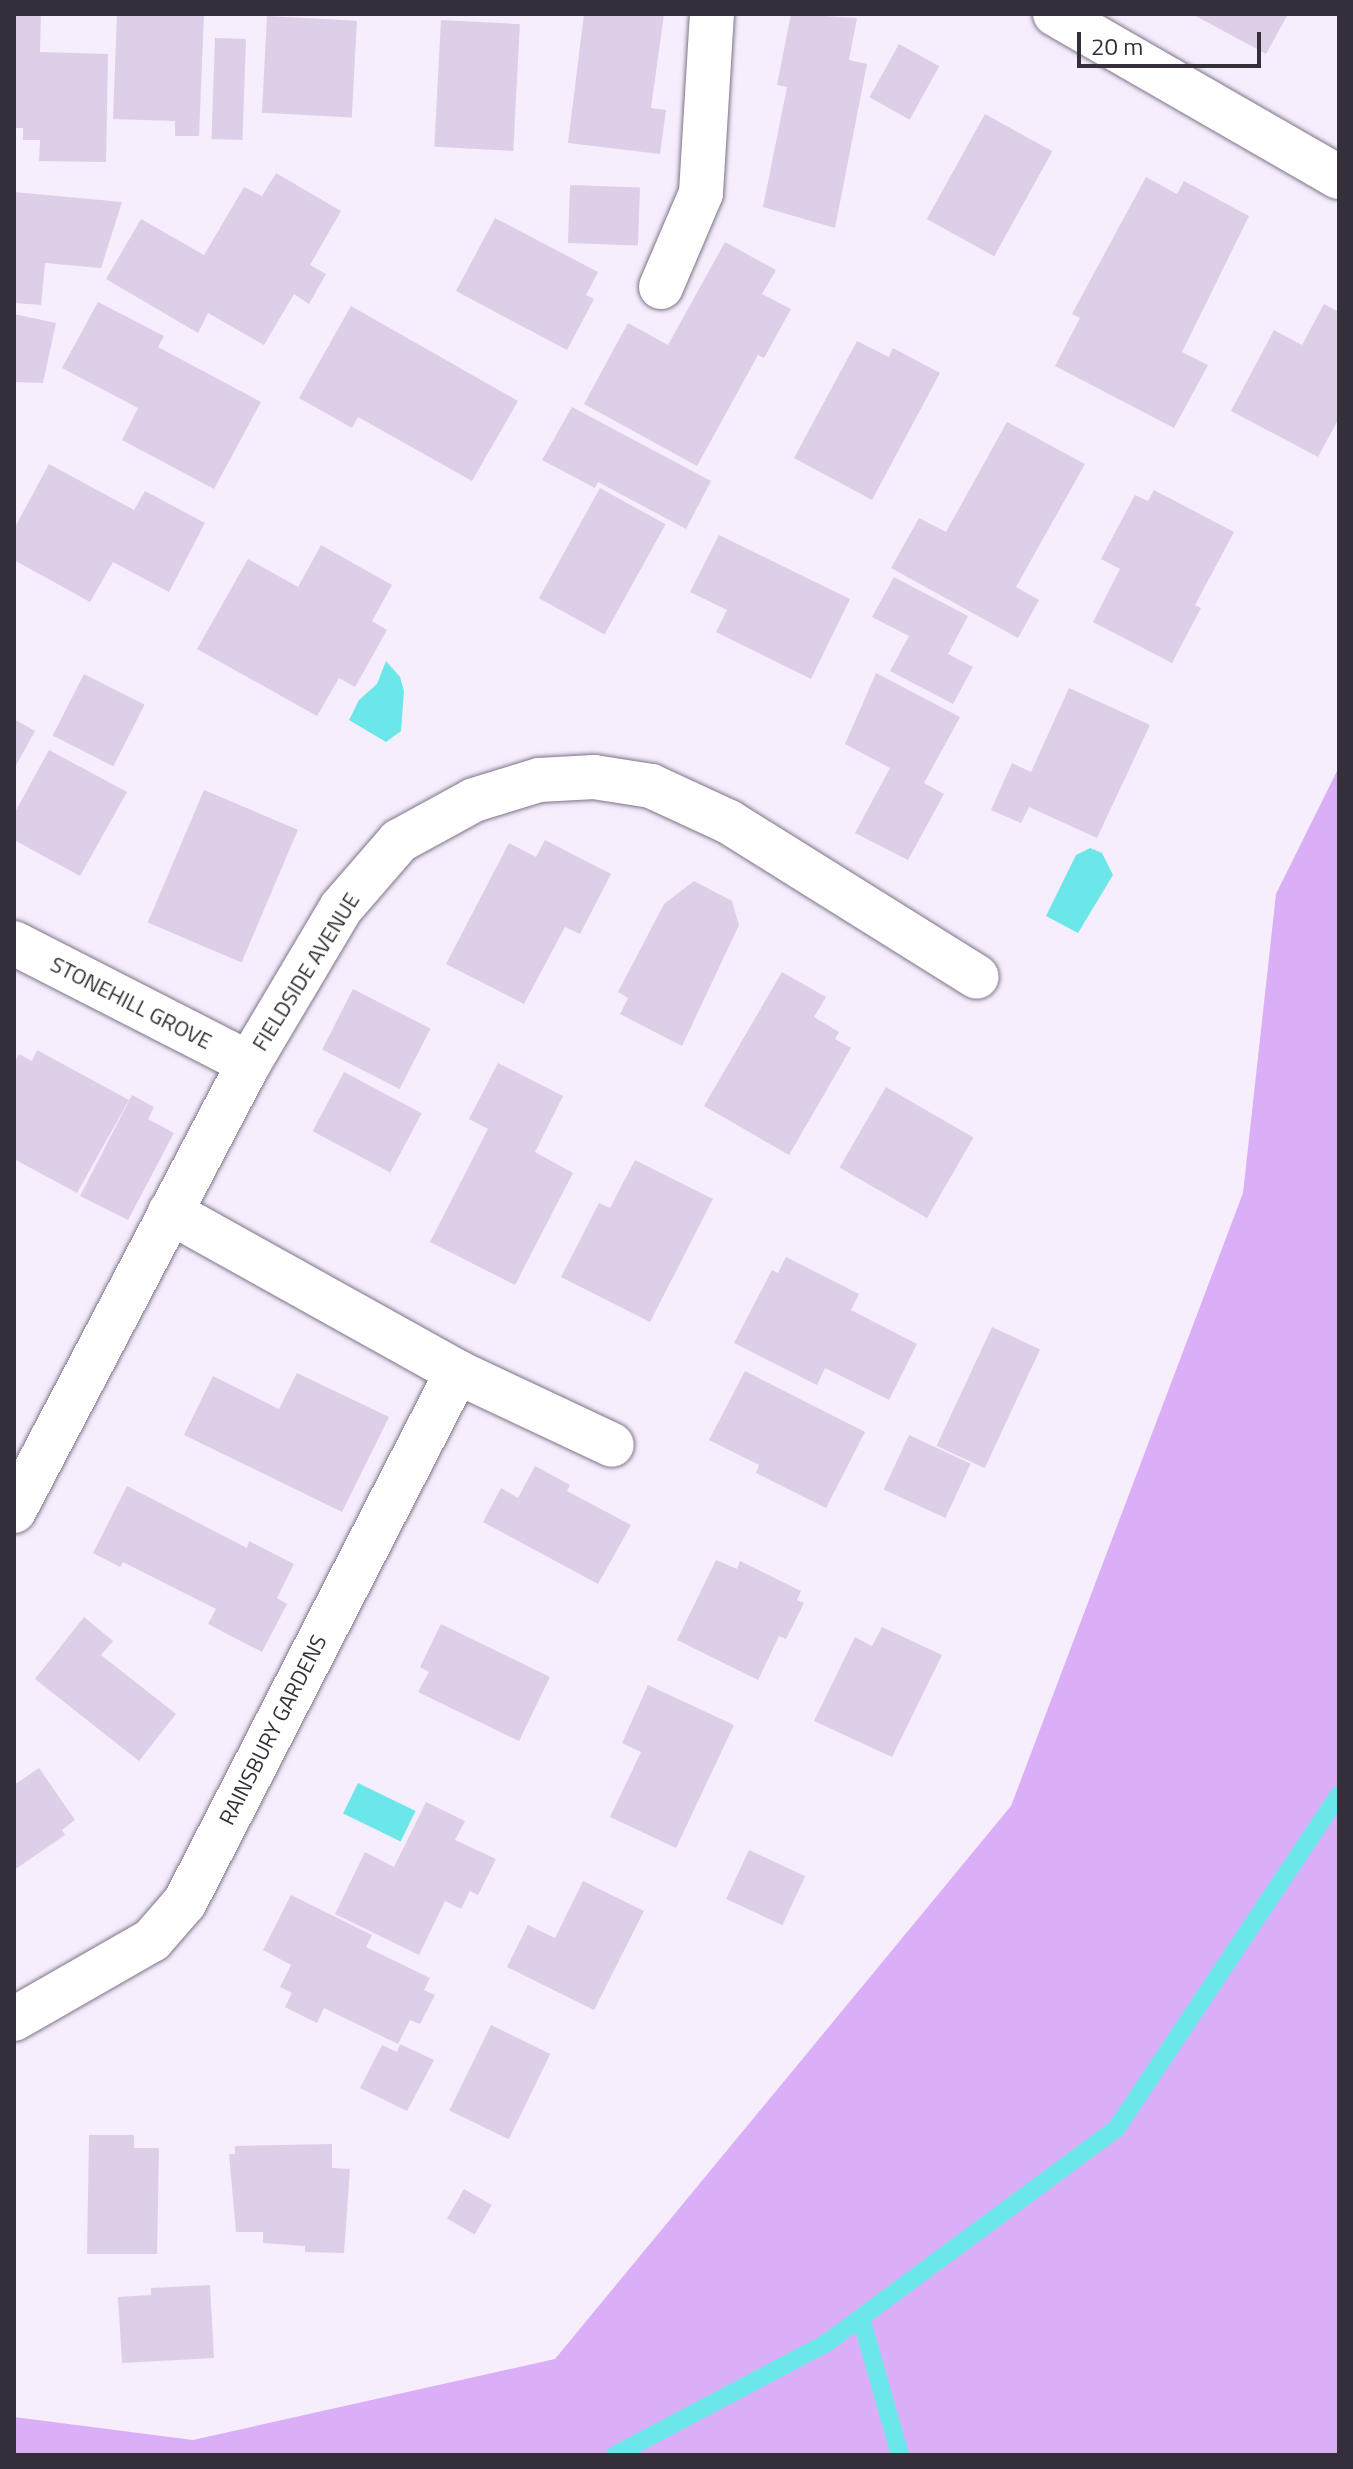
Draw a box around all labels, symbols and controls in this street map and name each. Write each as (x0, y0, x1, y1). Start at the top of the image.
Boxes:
scale bar (1081, 16, 1265, 66)
text: 20 m (1091, 28, 1143, 64)
street label: FIELDSIDE AVENUE (247, 888, 365, 1056)
street label: STONEHILL GROVE (46, 951, 216, 1055)
street label: RAINSBURY GARDENS (214, 1631, 332, 1829)

